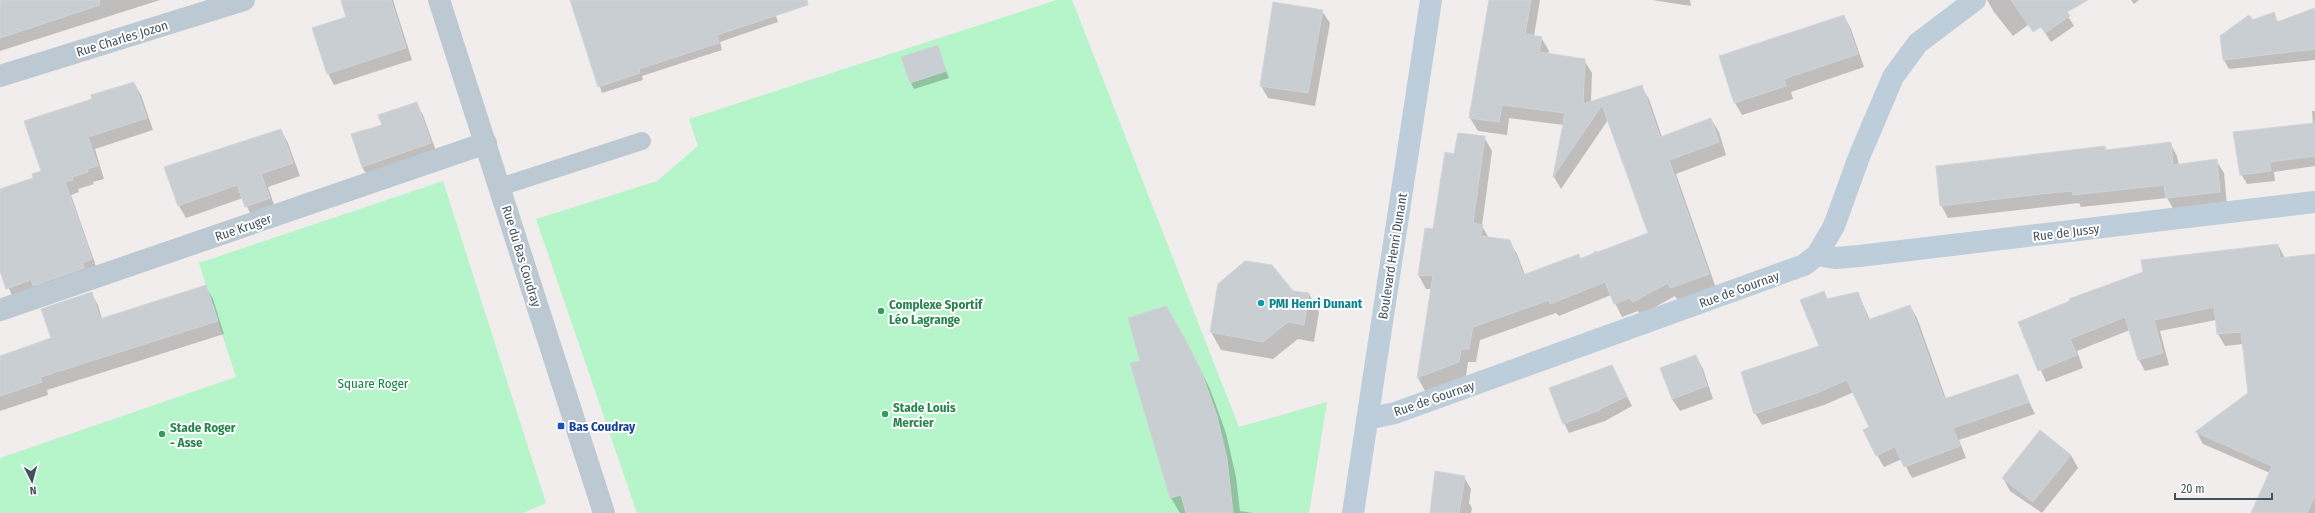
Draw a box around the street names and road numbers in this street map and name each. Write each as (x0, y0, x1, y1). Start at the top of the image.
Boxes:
street label: Rue Charles Jozon (75, 17, 170, 60)
street label: Boulevard Henri Dunant (1375, 191, 1410, 320)
street label: Rue du Bas Coudray (499, 204, 544, 309)
street label: Rue Kruger (213, 211, 274, 244)
street label: Rue de Jussy (2032, 221, 2100, 244)
street label: Rue de Gournay (1697, 268, 1782, 311)
street label: Rue de Gournay (1392, 378, 1477, 419)

